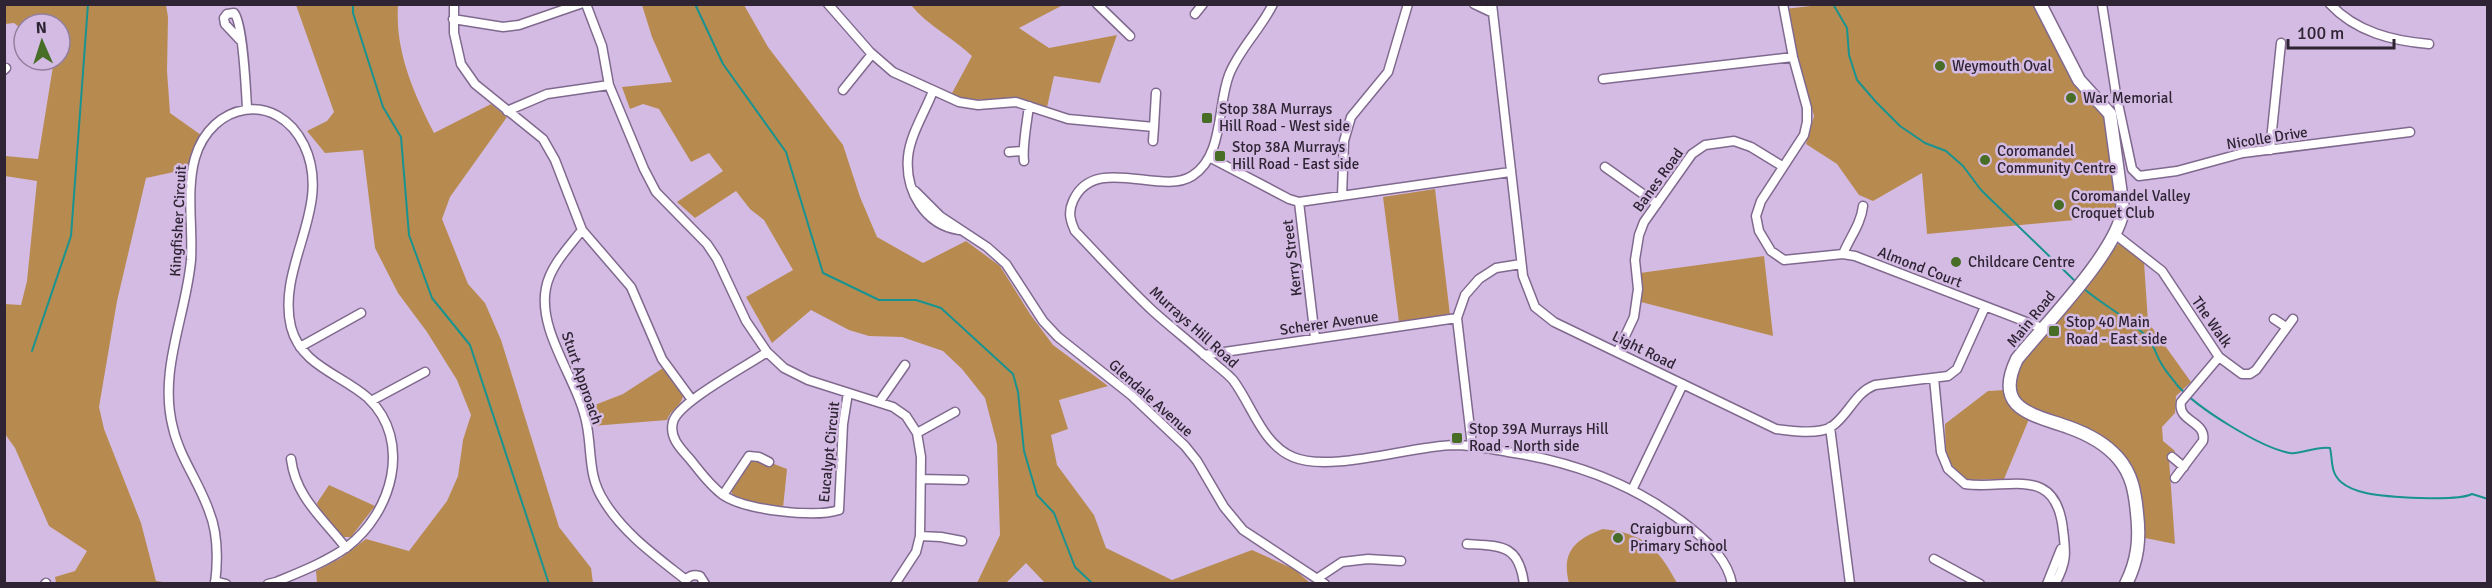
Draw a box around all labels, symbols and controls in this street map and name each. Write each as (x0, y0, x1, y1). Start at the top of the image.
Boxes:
north arrow (12, 12, 72, 72)
scale bar (2288, 12, 2394, 50)
text: N (35, 18, 47, 38)
text: 100 m (2297, 22, 2344, 44)
place label: Weymouth Oval (1952, 57, 2052, 75)
marker: Weymouth Oval (1933, 59, 1947, 73)
place label: War Memorial (2083, 89, 2173, 107)
marker: War Memorial (2064, 91, 2078, 105)
place label: Stop 38A Murrays Hill Road - West side (1219, 100, 1350, 135)
marker: Stop 38A Murrays Hill Road - West side (1200, 111, 1214, 125)
street label: Nicolle Drive (2225, 123, 2309, 153)
place label: Stop 38A Murrays Hill Road - East side (1232, 138, 1359, 173)
place label: Coromandel Community Centre (1997, 142, 2116, 177)
street label: Banes Road (1629, 145, 1687, 215)
marker: Stop 38A Murrays Hill Road - East side (1213, 149, 1227, 163)
marker: Coromandel Community Centre (1978, 153, 1992, 167)
street label: Kingfisher Circuit (166, 165, 190, 277)
place label: Coromandel Valley Croquet Club (2071, 187, 2190, 222)
marker: Coromandel Valley Croquet Club (2052, 198, 2066, 212)
street label: Kerry Street (1278, 219, 1306, 297)
street label: Almond Court (1875, 243, 1965, 291)
place label: Childcare Centre (1968, 253, 2075, 271)
marker: Childcare Centre (1949, 255, 1963, 269)
street label: Murrays Hill Road (1146, 282, 1242, 372)
street label: Main Road (2003, 287, 2059, 351)
street label: The Walk (2188, 293, 2236, 351)
street label: Scherer Avenue (1278, 307, 1380, 339)
place label: Stop 40 Main Road - East side (2066, 313, 2167, 348)
marker: Stop 40 Main Road - East side (2047, 324, 2061, 338)
street label: Light Road (1609, 327, 1679, 373)
street label: Sturt Approach (558, 329, 606, 427)
street label: Glendale Avenue (1105, 355, 1197, 441)
street label: Eucalypt Circuit (815, 400, 843, 504)
place label: Stop 39A Murrays Hill Road - North side (1469, 420, 1609, 455)
marker: Stop 39A Murrays Hill Road - North side (1450, 431, 1464, 445)
place label: Craigburn Primary School (1630, 520, 1727, 555)
marker: Craigburn Primary School (1611, 531, 1625, 545)

